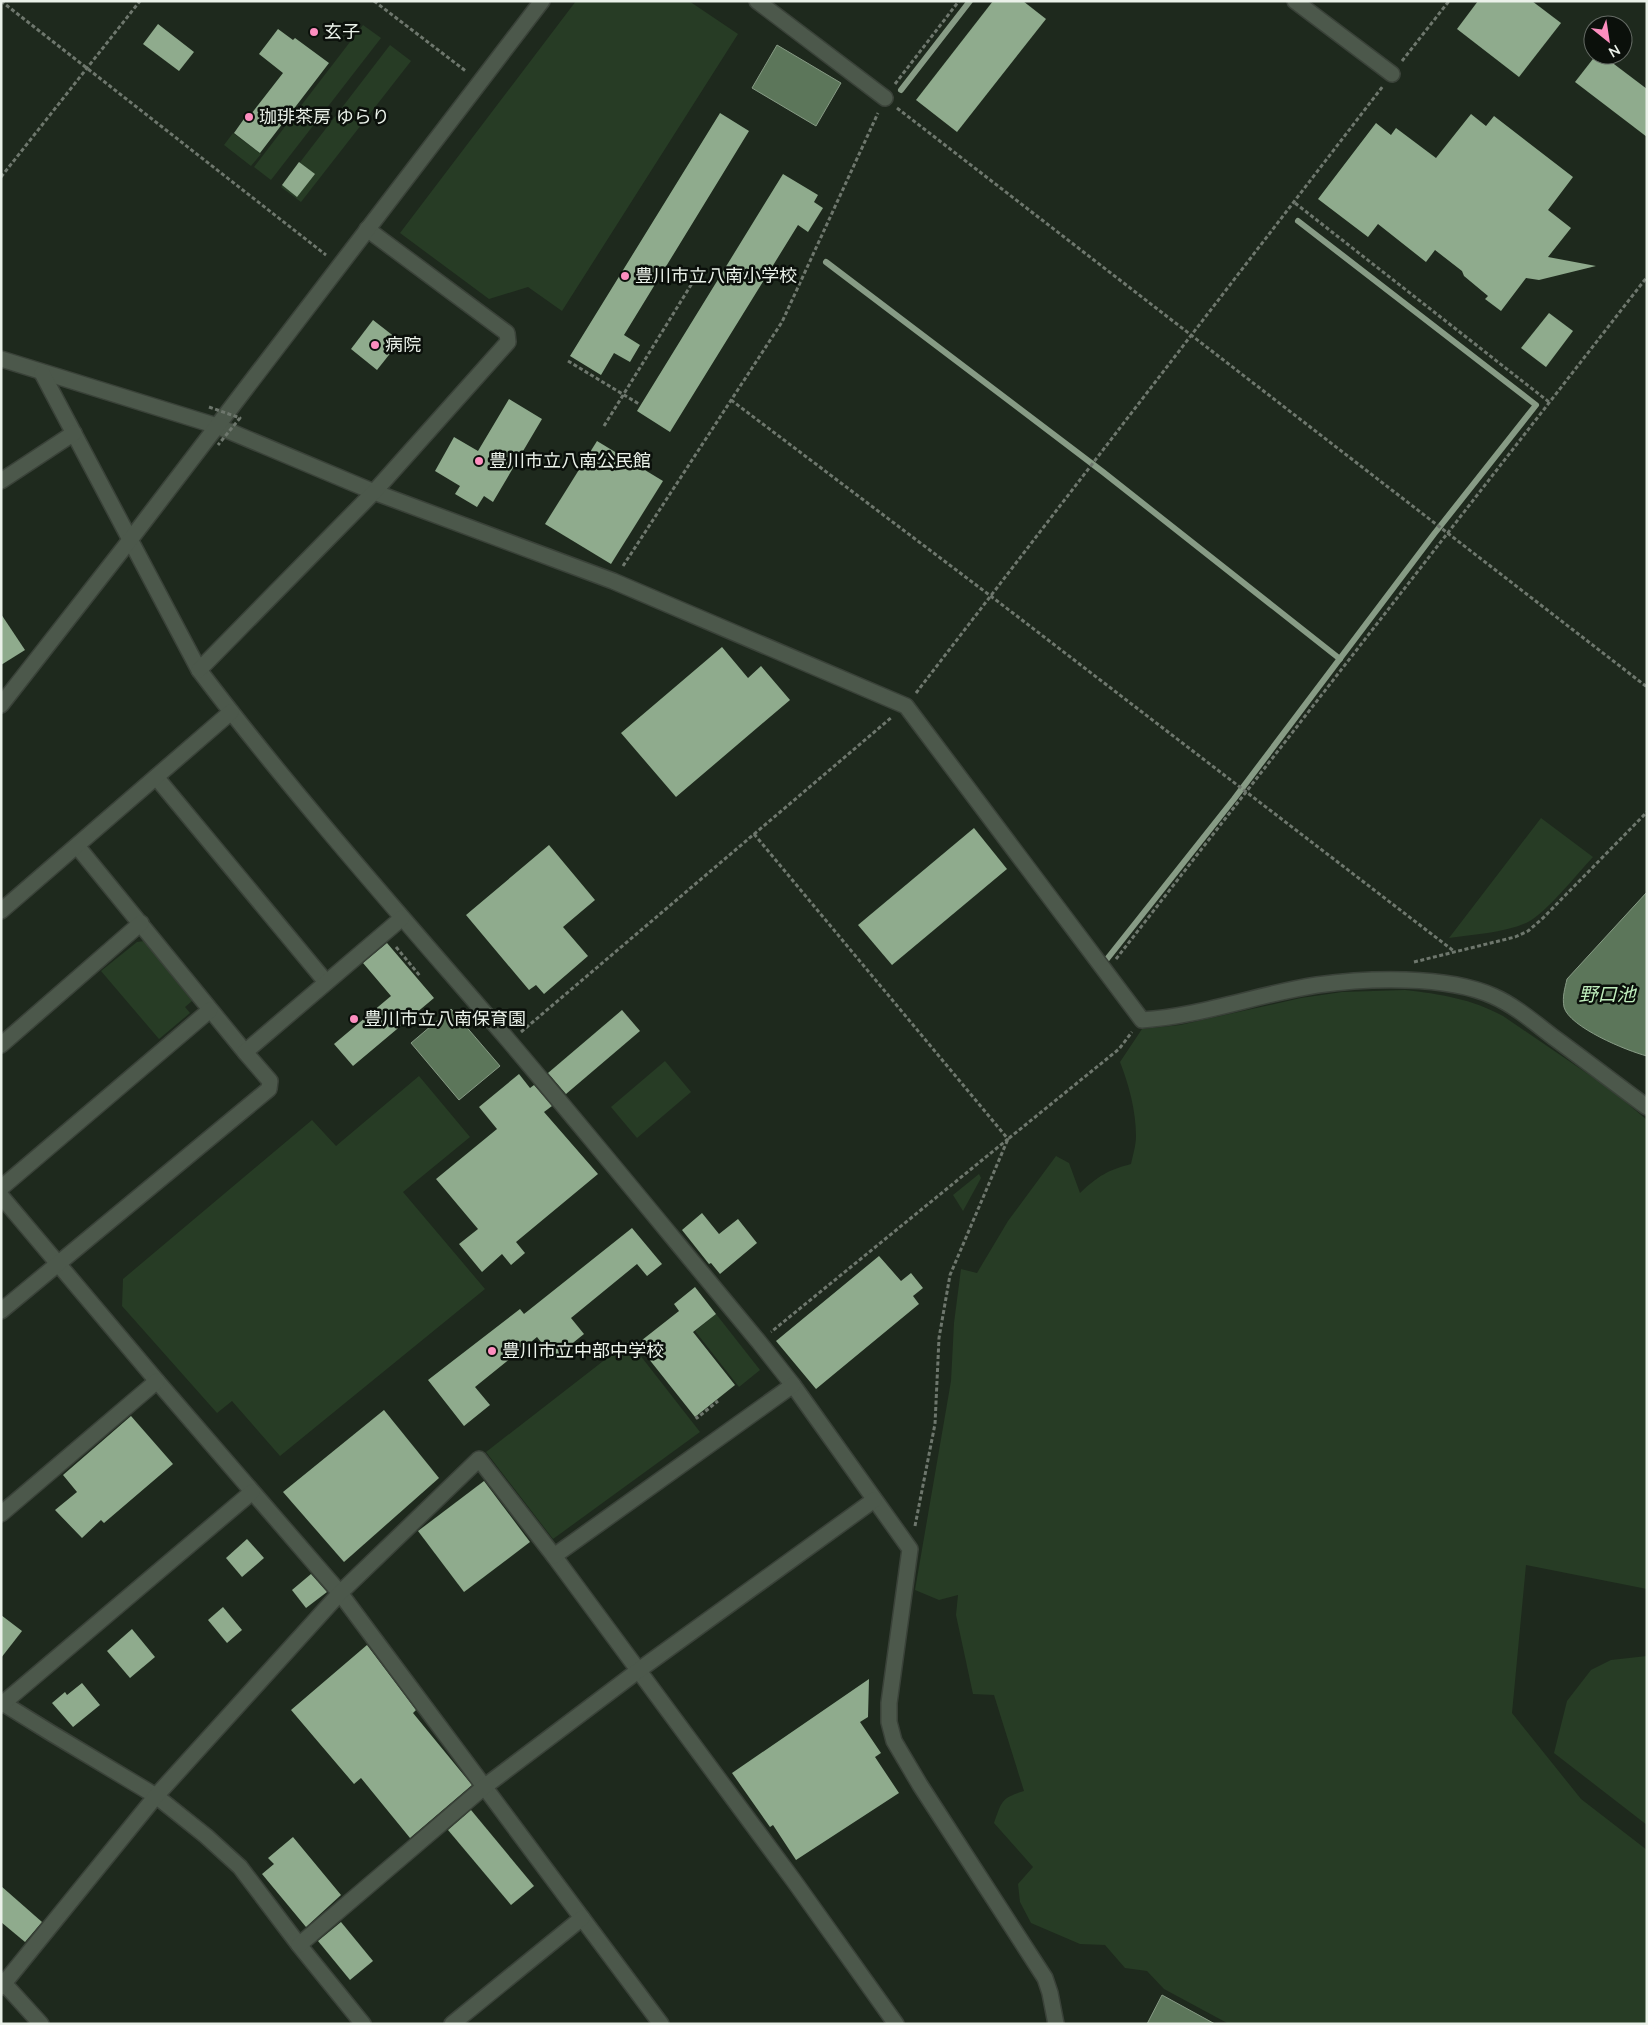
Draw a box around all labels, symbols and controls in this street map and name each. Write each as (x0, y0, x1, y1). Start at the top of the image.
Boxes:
north arrow (1583, 15, 1633, 65)
place label: 玄子 (324, 20, 360, 44)
marker: 玄子 (308, 26, 320, 38)
text: N (1605, 40, 1624, 62)
place label: 珈琲茶房 ゆらり (259, 105, 390, 129)
marker: 珈琲茶房 ゆらり (243, 111, 255, 123)
place label: 豊川市立八南小学校 (635, 264, 797, 288)
marker: 豊川市立八南小学校 (619, 270, 631, 282)
place label: 病院 (385, 333, 421, 357)
marker: 病院 (369, 339, 381, 351)
place label: 豊川市立八南公民館 (489, 449, 651, 473)
marker: 豊川市立八南公民館 (473, 455, 485, 467)
water label: 野口池 (1578, 982, 1637, 1008)
place label: 豊川市立八南保育園 (364, 1007, 526, 1031)
marker: 豊川市立八南保育園 (348, 1013, 360, 1025)
place label: 豊川市立中部中学校 (502, 1339, 664, 1363)
marker: 豊川市立中部中学校 (486, 1345, 498, 1357)

